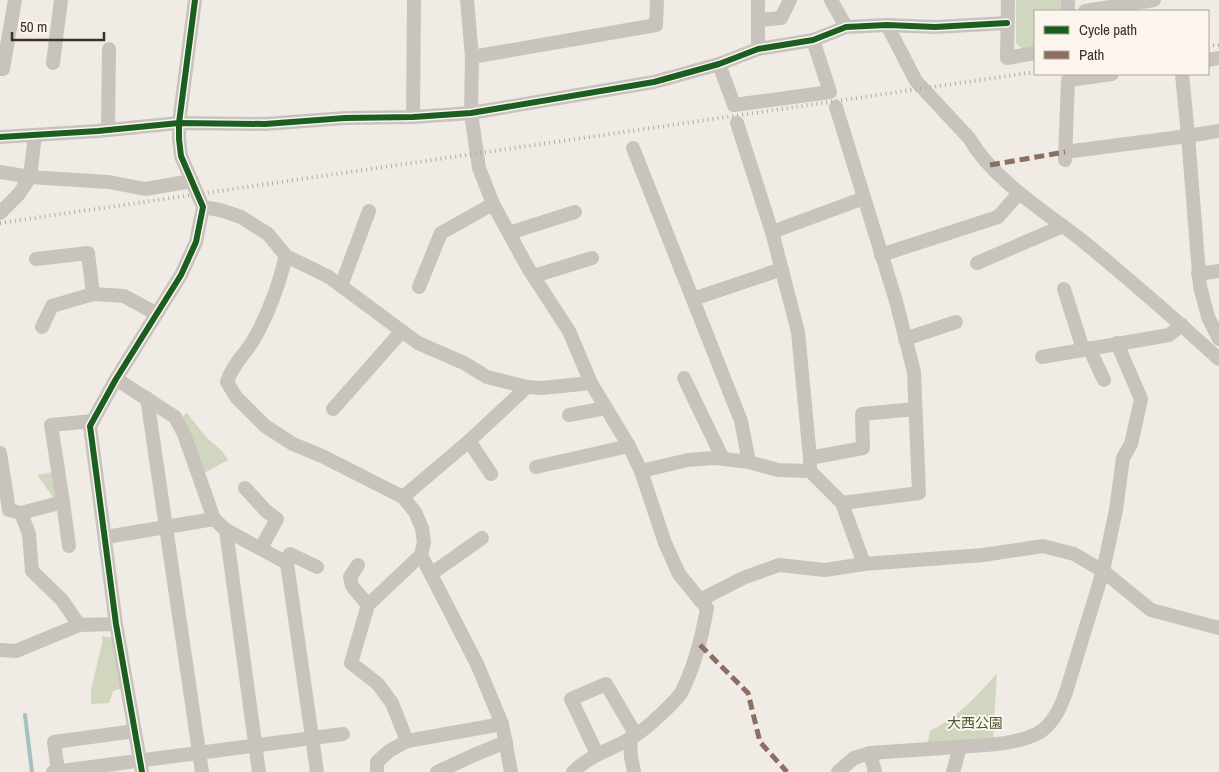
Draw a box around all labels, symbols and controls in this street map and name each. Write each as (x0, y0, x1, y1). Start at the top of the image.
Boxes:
scale bar (12, 10, 105, 42)
legend (1034, 10, 1209, 75)
text: 50 m (20, 16, 47, 37)
text: Cycle path (1079, 19, 1137, 40)
text: Path (1079, 44, 1104, 65)
park label: 大西公園 (947, 714, 1003, 732)

